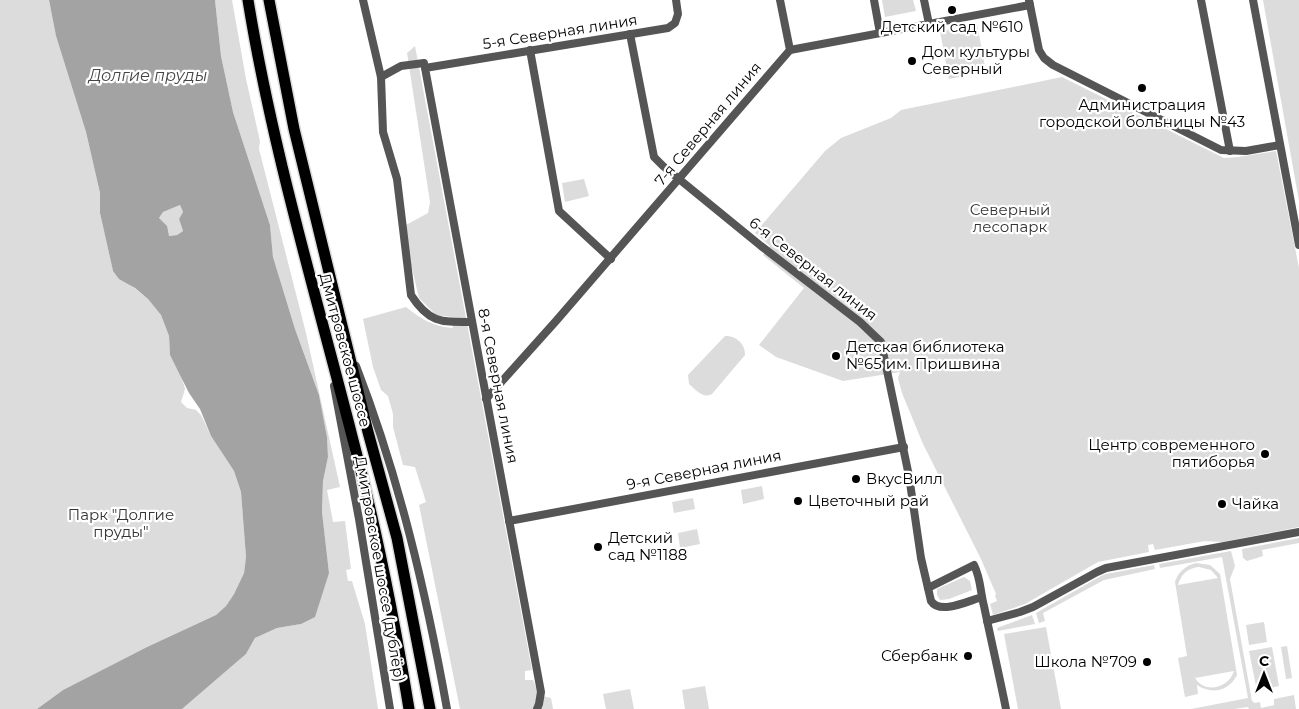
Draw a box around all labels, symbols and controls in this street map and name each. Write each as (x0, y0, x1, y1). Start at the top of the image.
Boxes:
marker: Детский сад №610 (946, 4, 958, 16)
street label: 5-я Северная линия (481, 10, 639, 53)
place label: Детский сад №610 (881, 17, 1023, 36)
place label: Дом культуры Северный (922, 42, 1030, 78)
marker: Дом культуры Северный (906, 55, 918, 67)
street label: 7-я Северная линия (650, 58, 765, 190)
water label: Долгие пруды (87, 66, 207, 85)
marker: Администрация городской больницы №43 (1136, 82, 1148, 94)
place label: Администрация городской больницы №43 (1039, 95, 1245, 131)
park label: Северный лесопарк (970, 200, 1050, 236)
street label: 6-я Северная линия (746, 213, 881, 324)
street label: Дмитровское шоссе (316, 271, 375, 429)
street label: 8-я Северная линия (474, 307, 523, 465)
place label: Детская библиотека №65 им. Пришвина (846, 337, 1005, 373)
marker: Детская библиотека №65 им. Пришвина (830, 350, 842, 362)
place label: Центр современного пятиборья (1088, 435, 1255, 471)
street label: 9-я Северная линия (625, 445, 783, 494)
marker: Центр современного пятиборья (1259, 448, 1271, 460)
street label: Дмитровское шоссе (дублёр) (351, 454, 410, 684)
place label: ВкусВилл (866, 469, 943, 488)
marker: ВкусВилл (850, 473, 862, 485)
place label: Цветочный рай (808, 491, 929, 510)
place label: Чайка (1232, 494, 1279, 513)
marker: Цветочный рай (792, 495, 804, 507)
marker: Чайка (1216, 498, 1228, 510)
park label: Парк "Долгие пруды" (68, 505, 174, 541)
place label: Детский сад №1188 (608, 528, 687, 564)
marker: Детский сад №1188 (592, 541, 604, 553)
place label: Сбербанк (881, 646, 958, 665)
north arrow (1239, 649, 1289, 699)
marker: Сбербанк (962, 650, 974, 662)
place label: Школа №709 (1034, 652, 1137, 671)
text: С (1259, 652, 1269, 670)
marker: Школа №709 (1141, 656, 1153, 668)

